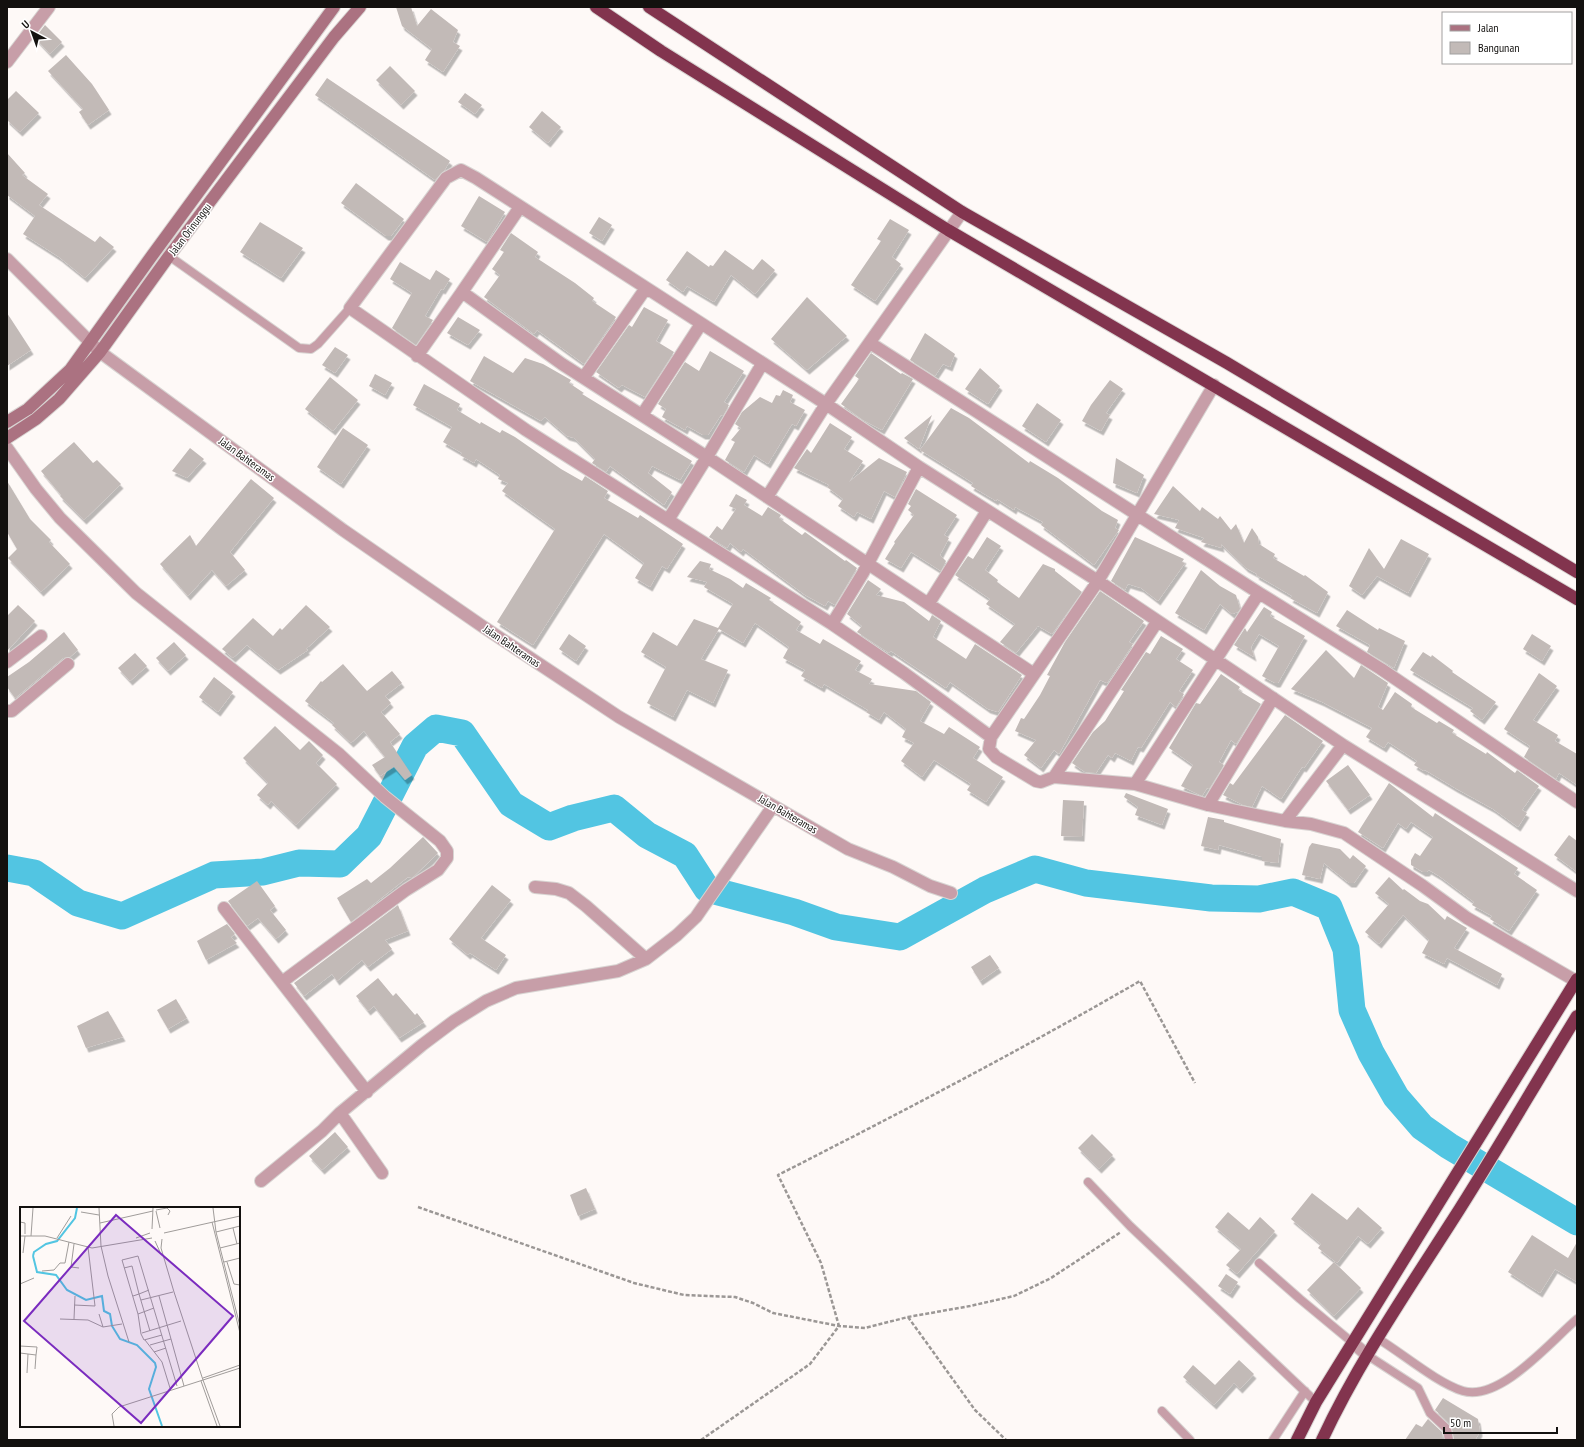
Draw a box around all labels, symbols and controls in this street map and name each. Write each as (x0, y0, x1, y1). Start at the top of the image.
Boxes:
north arrow (12, 12, 52, 52)
legend (1442, 12, 1572, 64)
text: U (19, 17, 32, 32)
text: Jalan (1477, 20, 1499, 35)
text: Bangunan (1478, 40, 1519, 55)
street label: Jalan Orinunggu (165, 200, 214, 259)
street label: Jalan Bahteramas (215, 433, 278, 484)
street label: Jalan Bahteramas (480, 621, 543, 670)
street label: Jalan Bahteramas (755, 791, 820, 837)
inset map (20, 1207, 240, 1427)
scale bar (1444, 1409, 1557, 1435)
text: 50 m (1450, 1415, 1471, 1430)

